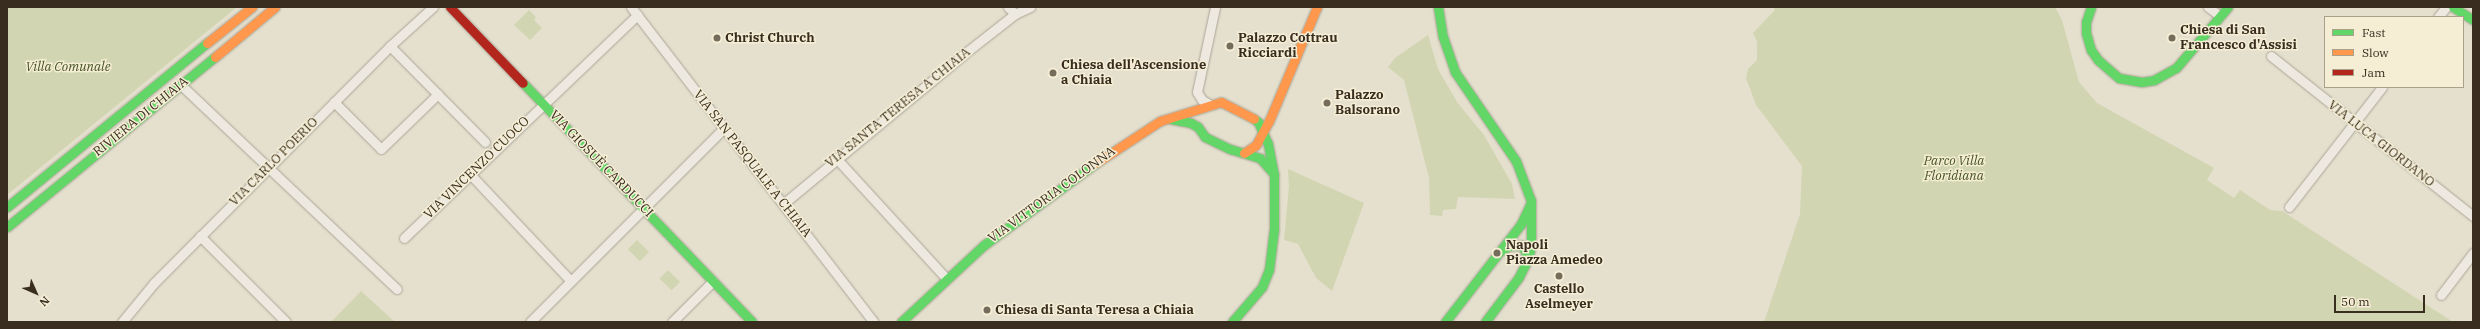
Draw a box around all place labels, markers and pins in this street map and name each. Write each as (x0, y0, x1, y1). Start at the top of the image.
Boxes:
place label: Chiesa di San Francesco d'Assisi (2180, 23, 2297, 54)
place label: Christ Church (725, 30, 815, 46)
place label: Palazzo Cottrau Ricciardi (1238, 31, 1338, 62)
marker: Christ Church (712, 33, 722, 43)
marker: Chiesa di San Francesco d'Assisi (2167, 33, 2177, 43)
marker: Palazzo Cottrau Ricciardi (1225, 41, 1235, 51)
place label: Chiesa dell'Ascensione a Chiaia (1061, 58, 1206, 89)
marker: Chiesa dell'Ascensione a Chiaia (1048, 68, 1058, 78)
place label: Palazzo Balsorano (1335, 88, 1400, 119)
marker: Palazzo Balsorano (1322, 98, 1332, 108)
place label: Napoli Piazza Amedeo (1506, 238, 1603, 269)
marker: Napoli Piazza Amedeo (1491, 247, 1503, 259)
marker: Castello Aselmeyer (1554, 271, 1564, 281)
place label: Castello Aselmeyer (1525, 282, 1593, 313)
place label: Chiesa di Santa Teresa a Chiaia (995, 302, 1194, 318)
marker: Chiesa di Santa Teresa a Chiaia (982, 305, 992, 315)

